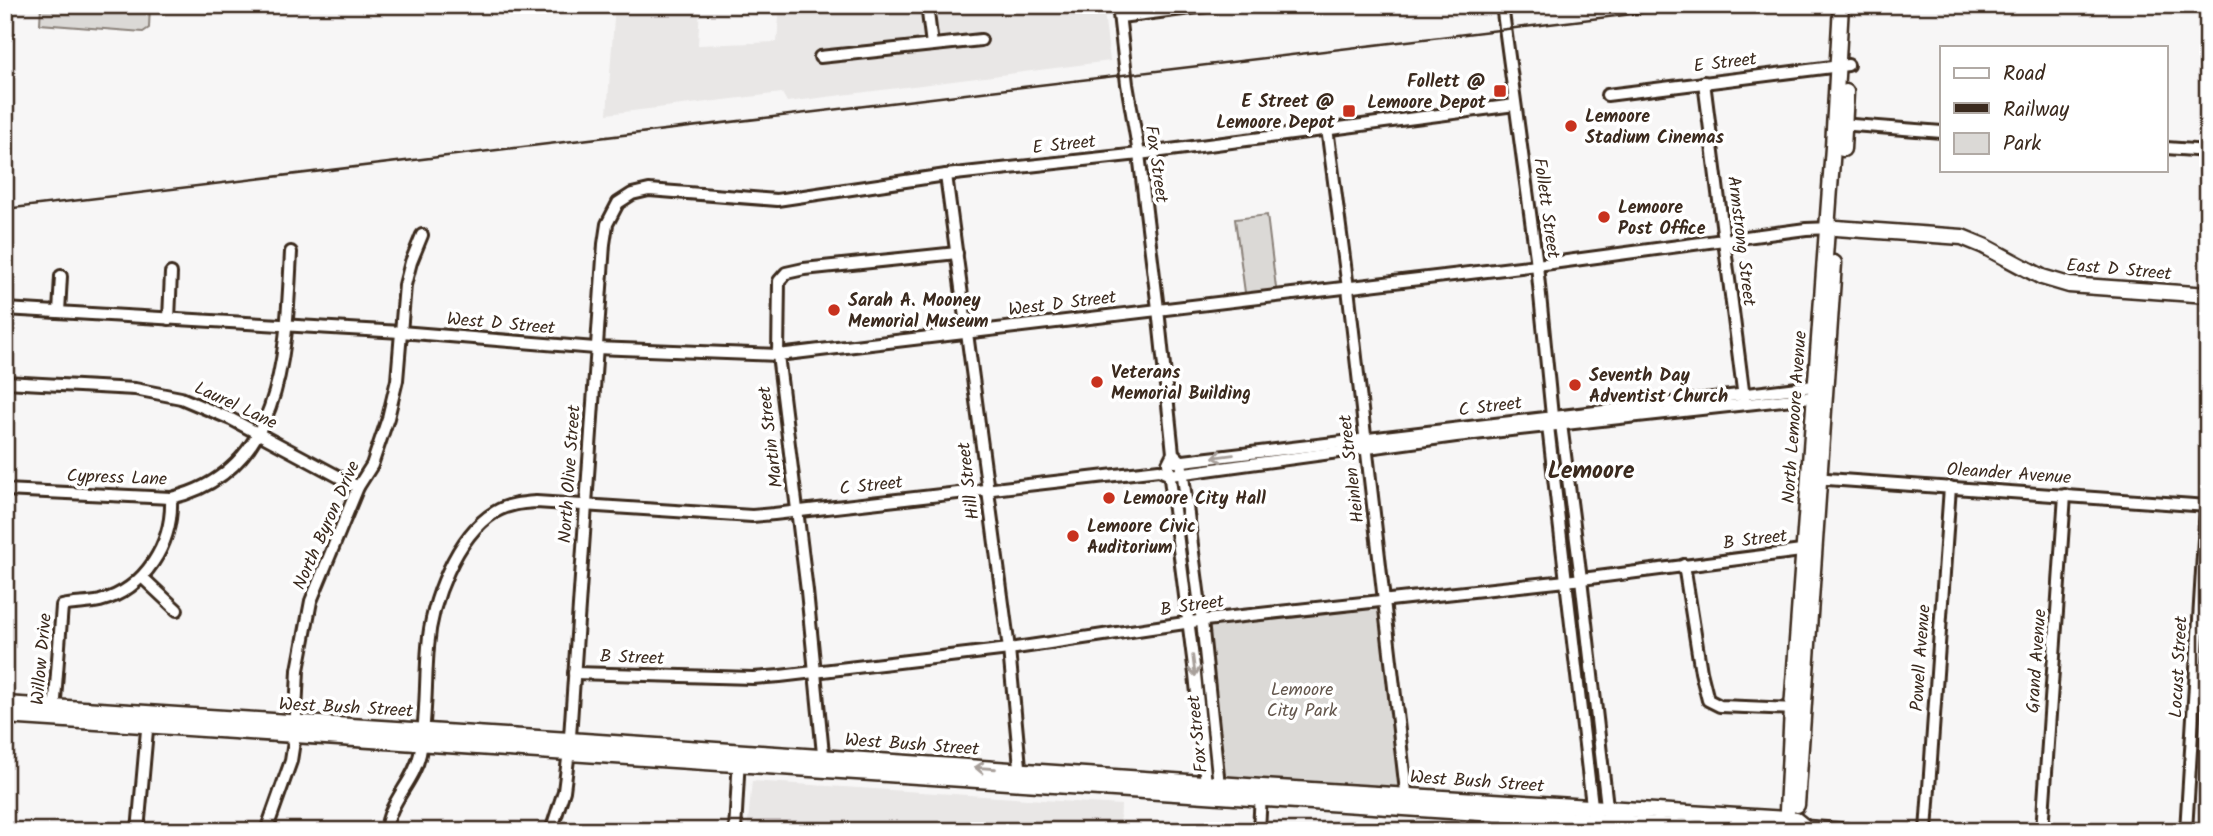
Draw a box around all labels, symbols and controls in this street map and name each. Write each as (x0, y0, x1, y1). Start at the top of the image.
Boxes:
street label: E Street (1692, 45, 1759, 82)
legend (1940, 46, 2168, 172)
text: Road (2003, 58, 2046, 91)
place label: Follett @ Lemoore Depot (1367, 68, 1487, 118)
marker: Follett @ Lemoore Depot (1492, 83, 1508, 99)
place label: E Street @ Lemoore Depot (1216, 88, 1336, 138)
text: Railway (2003, 94, 2069, 127)
marker: E Street @ Lemoore Depot (1341, 103, 1357, 119)
place label: Lemoore Stadium Cinemas (1585, 103, 1724, 153)
marker: Lemoore Stadium Cinemas (1563, 118, 1579, 134)
street label: Fox Street (1136, 124, 1175, 206)
street label: E Street (1031, 128, 1098, 163)
text: Park (2003, 128, 2041, 161)
street label: Follett Street (1524, 156, 1567, 261)
street label: Armstrong Street (1718, 174, 1763, 309)
place label: Lemoore Post Office (1618, 194, 1706, 244)
marker: Lemoore Post Office (1596, 209, 1612, 225)
street label: East D Street (2065, 251, 2174, 290)
street label: West D Street (1007, 283, 1119, 325)
place label: Sarah A. Mooney Memorial Museum (848, 287, 989, 337)
marker: Sarah A. Mooney Memorial Museum (826, 302, 842, 318)
street label: West D Street (446, 305, 557, 344)
street label: North Lemoore Avenue (1775, 330, 1816, 504)
place label: Veterans Memorial Building (1111, 359, 1251, 409)
place label: Seventh Day Adventist Church (1589, 362, 1728, 412)
marker: Veterans Memorial Building (1089, 374, 1105, 390)
street label: Laurel Lane (189, 375, 282, 438)
marker: Seventh Day Adventist Church (1567, 377, 1583, 393)
street label: Martin Street (751, 383, 792, 489)
street label: C Street (1457, 389, 1525, 426)
street label: North Olive Street (551, 403, 590, 544)
street label: Heinlen Street (1331, 412, 1374, 525)
street label: Hill Street (950, 439, 989, 521)
one-way arrow (1212, 450, 1235, 463)
district label: Lemoore (1548, 452, 1635, 491)
street label: North Byron Drive (286, 456, 369, 595)
street label: Oleander Avenue (1946, 456, 2072, 493)
street label: Cypress Lane (66, 462, 168, 495)
street label: C Street (838, 469, 905, 504)
place label: Lemoore City Hall (1123, 485, 1266, 514)
marker: Lemoore City Hall (1101, 490, 1117, 506)
place label: Lemoore Civic Auditorium (1087, 513, 1196, 563)
street label: B Street (1721, 522, 1790, 559)
marker: Lemoore Civic Auditorium (1065, 528, 1081, 544)
street label: B Street (1158, 588, 1227, 625)
street label: Powell Avenue (1903, 604, 1940, 713)
street label: Grand Avenue (2019, 608, 2056, 714)
street label: Willow Drive (24, 612, 61, 706)
street label: Locust Street (2162, 614, 2197, 719)
street label: B Street (599, 643, 666, 674)
one-way arrow (1187, 654, 1200, 676)
park label: Lemoore City Park (1267, 676, 1338, 726)
street label: West Bush Street (278, 691, 415, 727)
street label: Fox Street (1180, 692, 1217, 774)
street label: West Bush Street (844, 726, 981, 765)
one-way arrow (974, 761, 997, 774)
street label: West Bush Street (1409, 763, 1546, 802)

